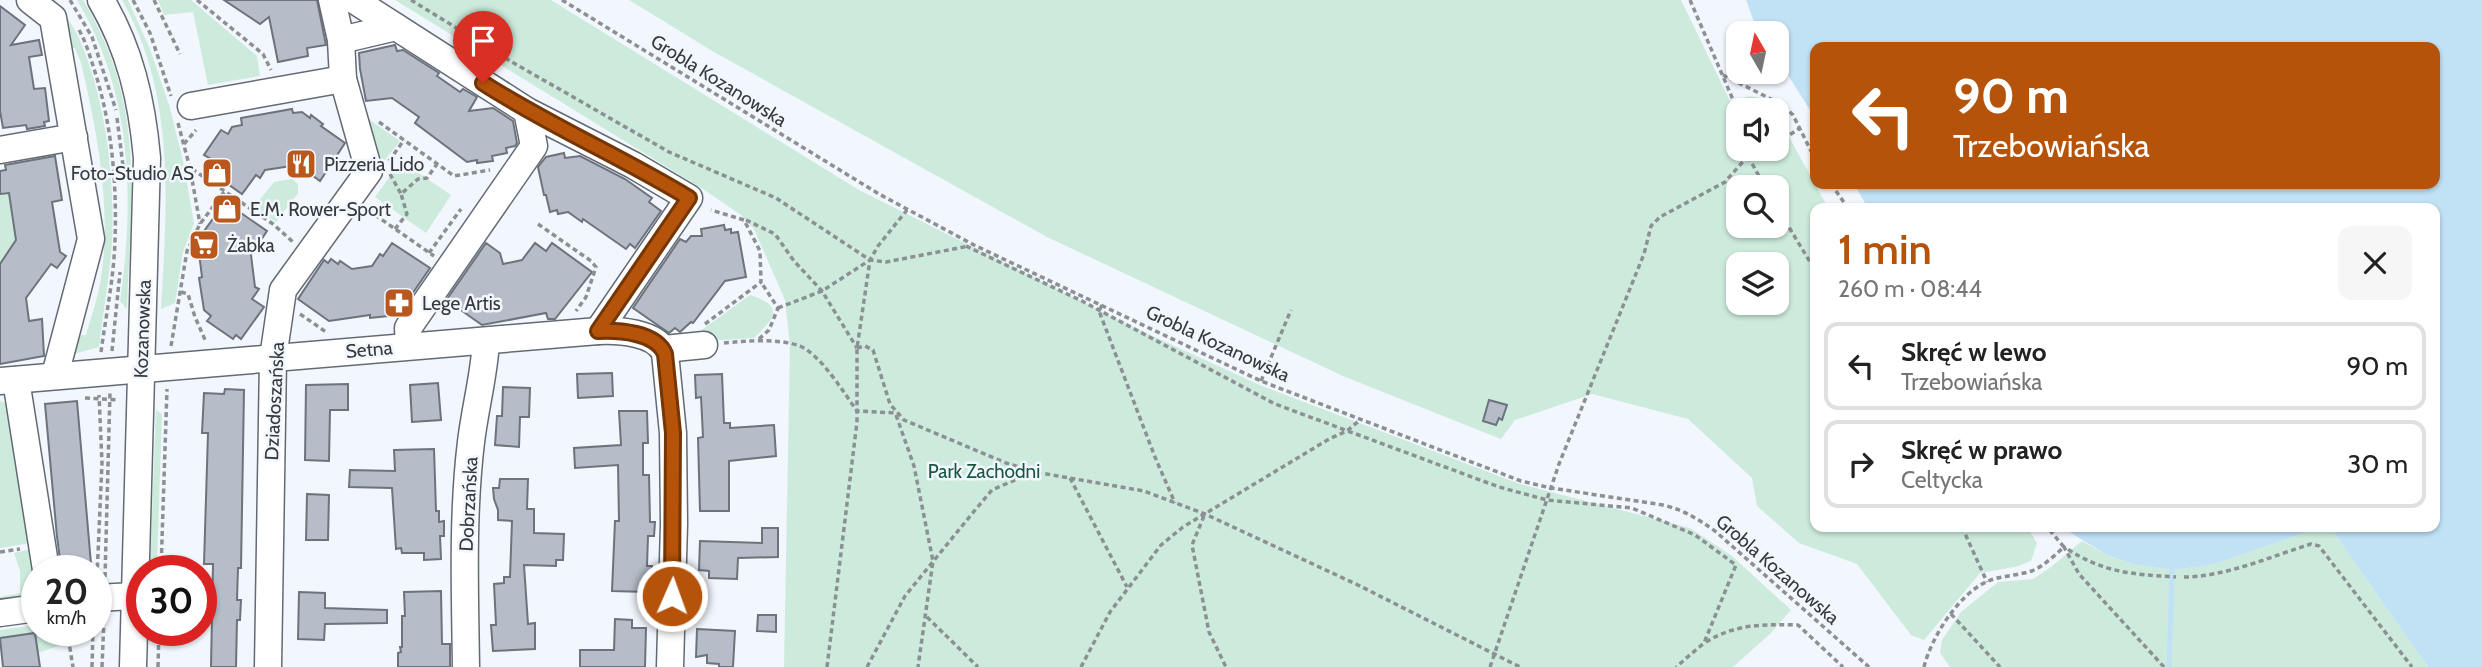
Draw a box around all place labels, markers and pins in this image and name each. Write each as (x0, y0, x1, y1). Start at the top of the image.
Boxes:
pin (453, 11, 513, 83)
restaurant icon: Pizzeria Lido (284, 147, 318, 181)
place label: Pizzeria Lido (324, 153, 424, 176)
shop icon: Foto-Studio AS (200, 156, 234, 190)
place label: Foto-Studio AS (71, 162, 194, 185)
shop icon: E.M. Rower-Sport (210, 192, 244, 226)
place label: E.M. Rower-Sport (250, 198, 391, 221)
supermarket icon: Żabka (187, 228, 221, 262)
place label: Żabka (227, 234, 275, 257)
pharmacy icon: Lege Artis (382, 286, 416, 320)
place label: Lege Artis (422, 292, 501, 315)

